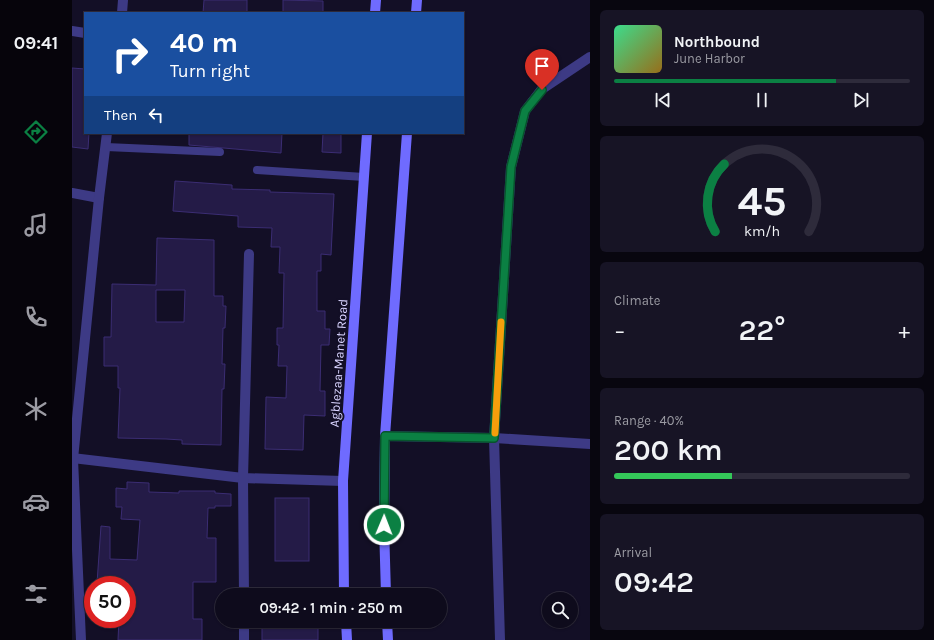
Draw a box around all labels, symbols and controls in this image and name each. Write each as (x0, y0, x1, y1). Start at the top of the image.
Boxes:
text: 40 m (170, 26, 238, 59)
icon: right (104, 28, 156, 80)
text: 09:41 (14, 32, 58, 54)
text: Northbound (674, 33, 760, 51)
pin (525, 49, 559, 90)
text: June Harbor (674, 51, 745, 66)
icon: arrive (531, 55, 553, 77)
text: Turn right (170, 60, 250, 82)
icon: previous (652, 89, 674, 111)
icon: pause (751, 89, 773, 111)
icon: next (850, 89, 872, 111)
icon: left (145, 104, 167, 126)
text: Then (104, 106, 137, 124)
icon: directions (22, 118, 50, 146)
text: 45 (738, 177, 786, 225)
icon: music (22, 211, 50, 239)
text: km/h (744, 223, 780, 240)
text: Climate (614, 293, 660, 308)
street label: Agblezaa-Manet Road (327, 298, 350, 428)
icon: phone (22, 303, 50, 331)
text: 22° (738, 312, 786, 348)
text: − (614, 318, 626, 344)
text: + (898, 318, 910, 344)
icon: climate (22, 395, 50, 423)
text: Range · 40% (614, 413, 684, 428)
text: 200 km (614, 432, 723, 468)
icon: car (22, 488, 50, 516)
position arrow (363, 504, 405, 546)
text: Arrival (614, 545, 652, 560)
text: 09:42 (614, 564, 694, 600)
speed limit sign: 50 (84, 576, 136, 628)
icon: filters (22, 580, 50, 608)
map controls (542, 592, 578, 628)
button: search (542, 592, 578, 628)
text: 09:42 · 1 min · 250 m (259, 599, 403, 617)

